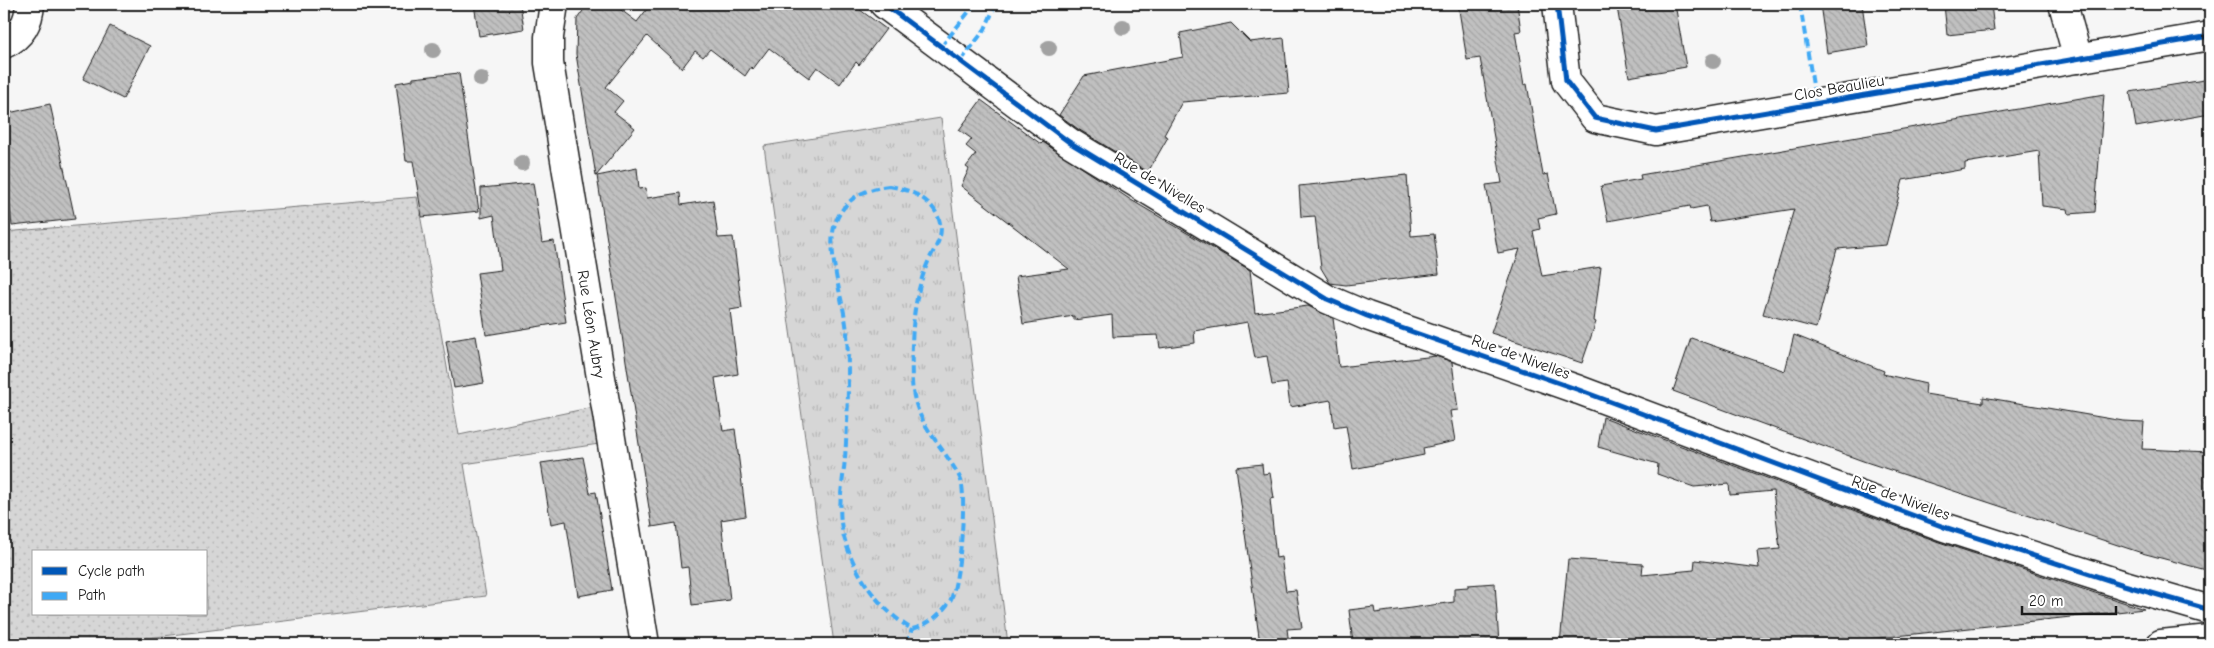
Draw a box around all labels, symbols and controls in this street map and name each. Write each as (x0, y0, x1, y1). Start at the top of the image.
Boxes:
street label: Clos Beaulieu (1793, 71, 1886, 105)
street label: Rue de Nivelles (1111, 149, 1209, 217)
street label: Rue Léon Aubry (574, 269, 609, 380)
street label: Rue de Nivelles (1469, 331, 1573, 383)
street label: Rue de Nivelles (1849, 472, 1953, 524)
legend (32, 550, 208, 616)
text: Cycle path (78, 562, 145, 580)
scale bar (2022, 583, 2115, 615)
text: Path (78, 586, 106, 604)
text: 20 m (2029, 592, 2063, 610)

